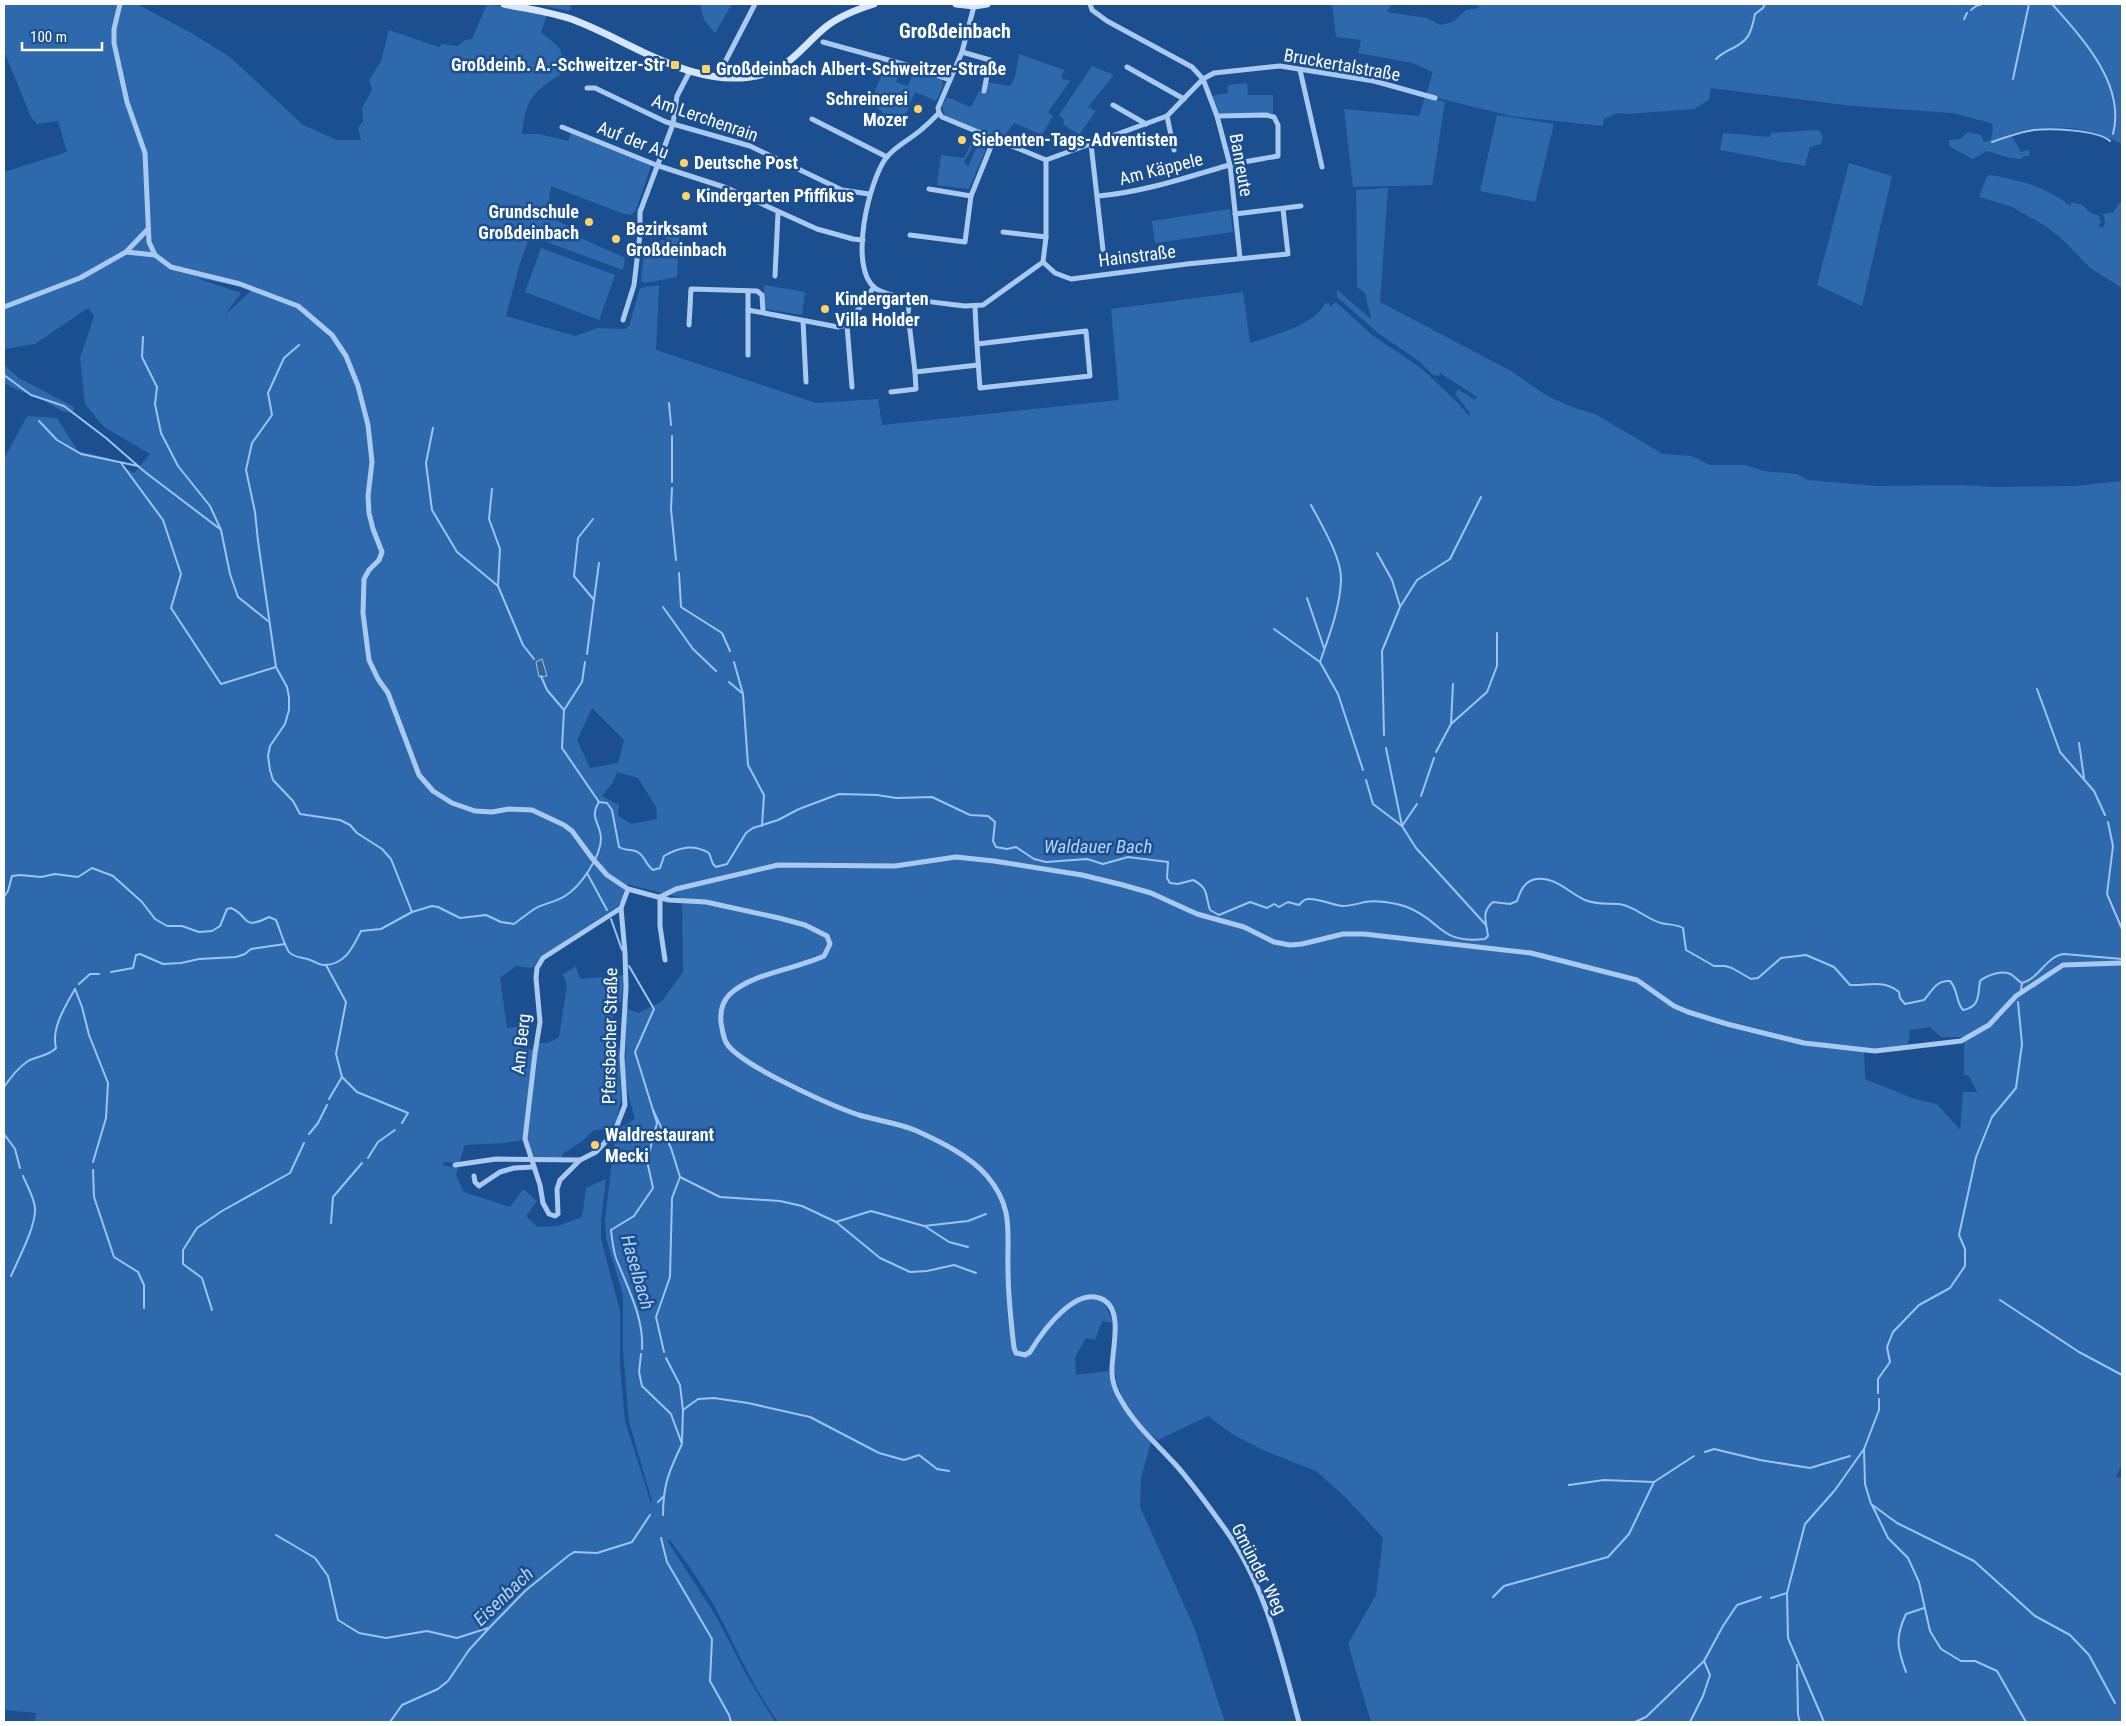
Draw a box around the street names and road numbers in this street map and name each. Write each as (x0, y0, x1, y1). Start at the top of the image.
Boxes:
street label: Bruckertalstraße (1282, 44, 1402, 85)
street label: Am Lerchenrain (649, 90, 761, 146)
street label: Auf der Au (595, 116, 672, 163)
street label: Banreute (1226, 132, 1257, 198)
street label: Am Käppele (1117, 148, 1205, 189)
street label: Hainstraße (1097, 240, 1177, 271)
street label: Pfersbacher Straße (598, 968, 621, 1104)
street label: Am Berg (507, 1013, 534, 1075)
street label: Gmünder Weg (1228, 1520, 1291, 1618)

